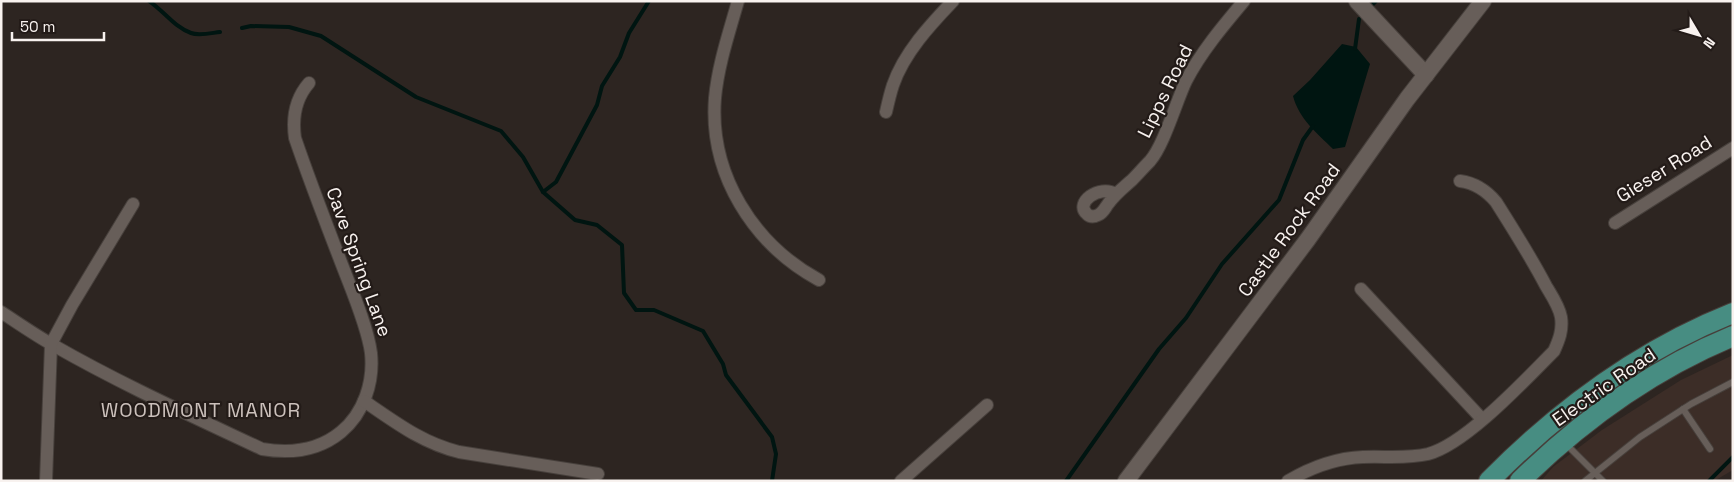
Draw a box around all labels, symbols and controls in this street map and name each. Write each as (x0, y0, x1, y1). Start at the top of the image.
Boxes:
scale bar (12, 10, 105, 42)
north arrow (1674, 10, 1724, 60)
text: 50 m (20, 17, 55, 36)
text: N (1699, 34, 1719, 52)
street label: Lipps Road (1132, 40, 1198, 142)
street label: Gieser Road (1611, 130, 1717, 208)
street label: Castle Rock Road (1232, 158, 1346, 302)
street label: Cave Spring Lane (320, 184, 398, 340)
street label: Electric Road (1547, 342, 1661, 432)
district label: WOODMONT MANOR (101, 397, 301, 423)

